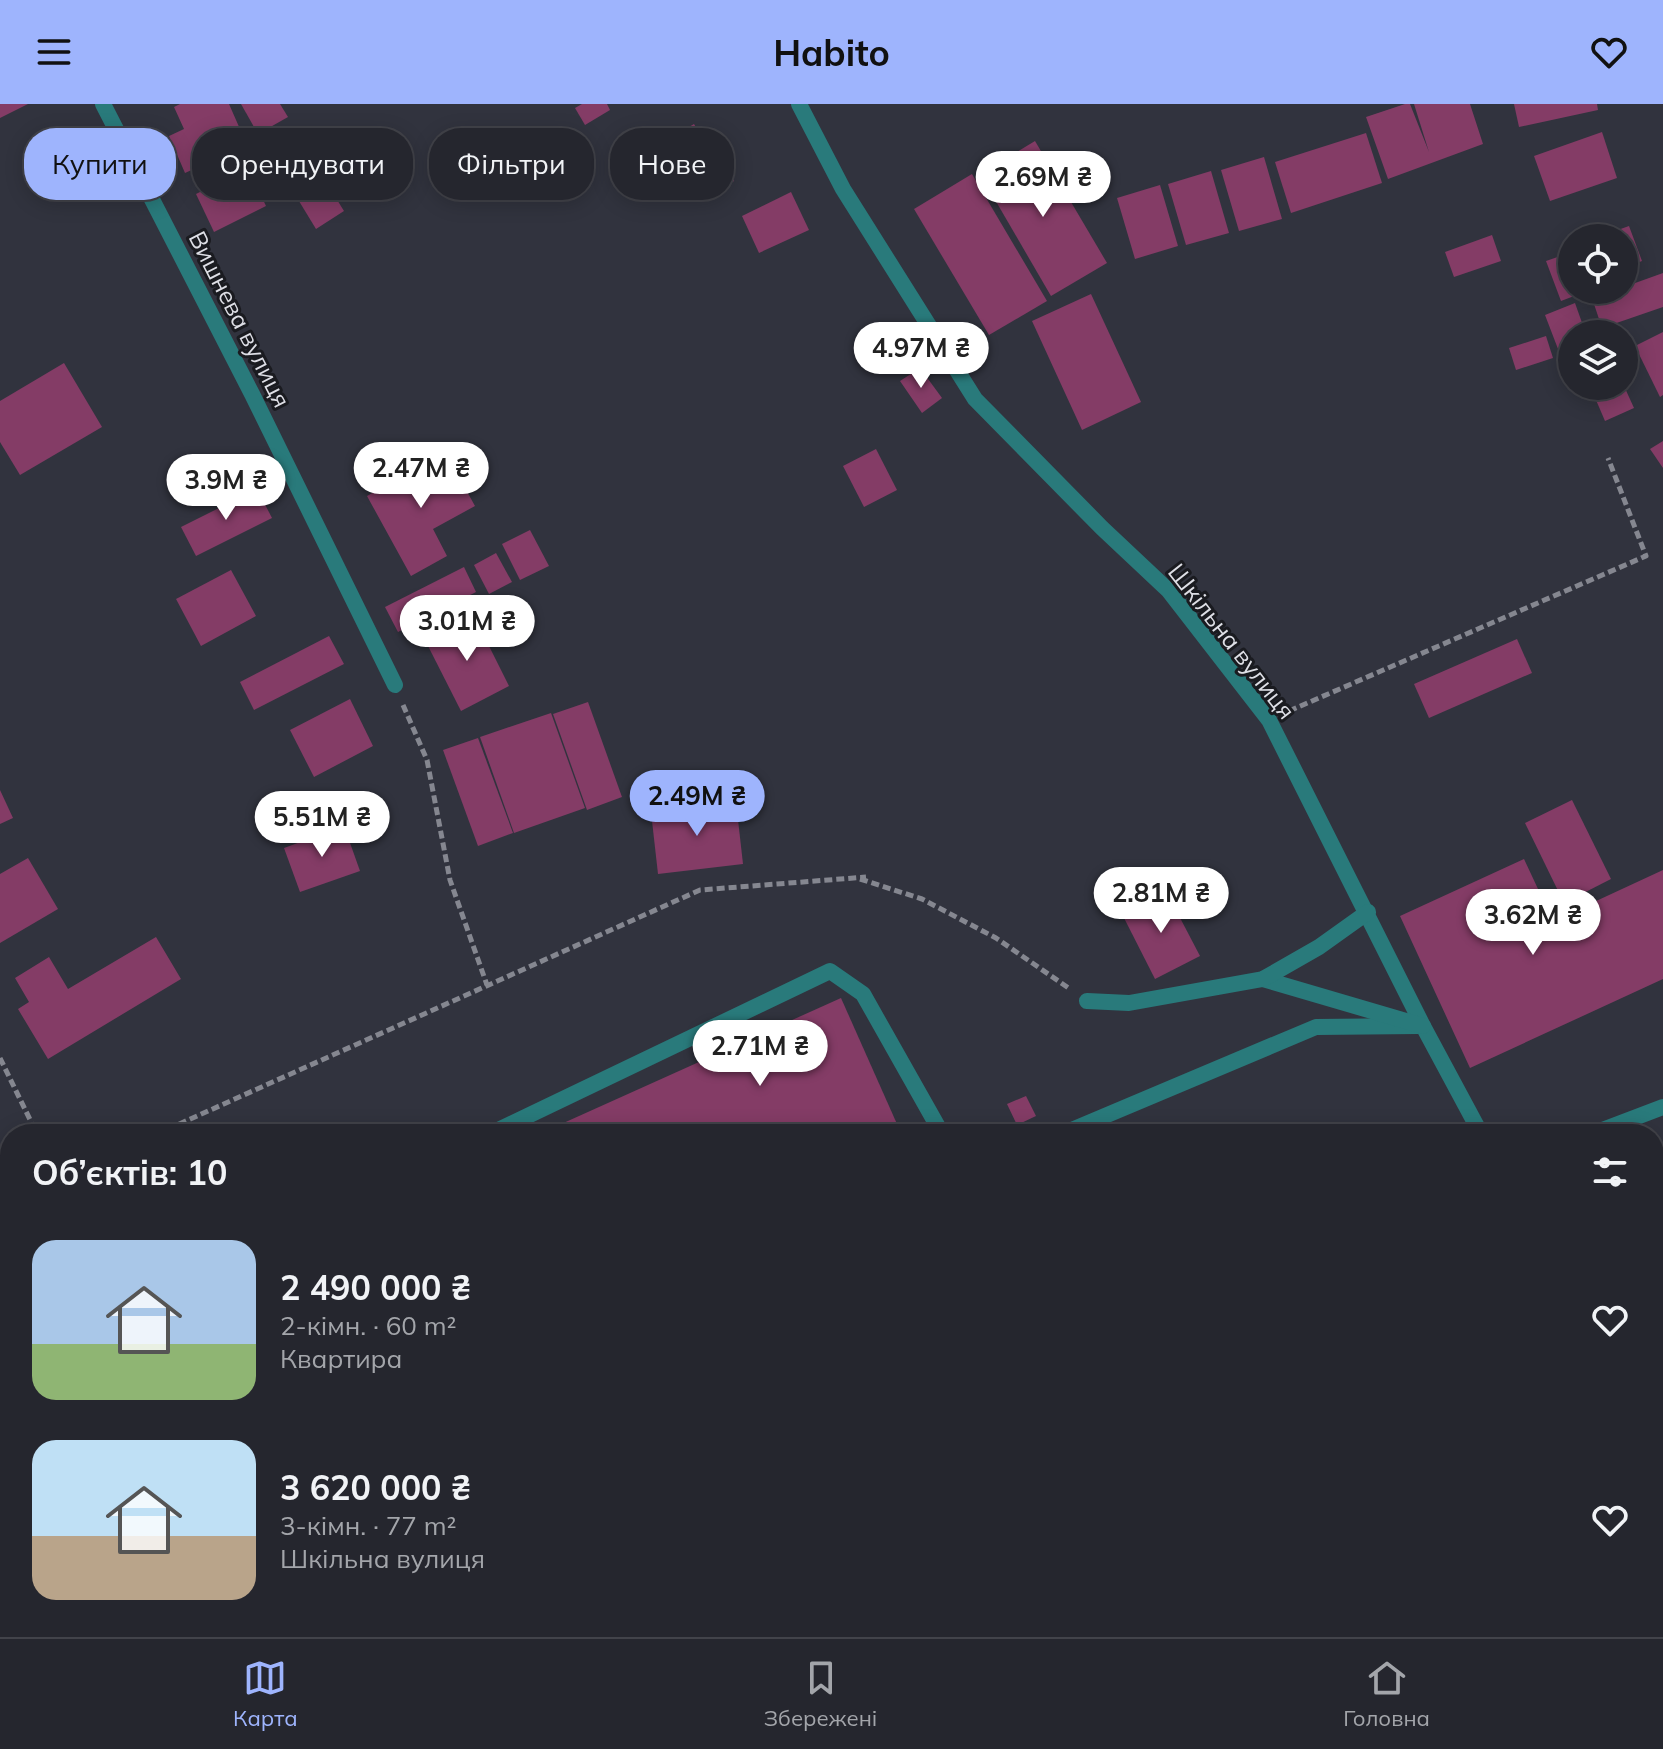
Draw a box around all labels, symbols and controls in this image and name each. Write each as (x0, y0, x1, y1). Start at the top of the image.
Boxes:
icon: menu (32, 30, 76, 74)
text: Habito (773, 30, 890, 75)
icon: heart (1587, 30, 1631, 74)
chip: Купити (24, 128, 176, 200)
chip: Орендувати (192, 128, 413, 200)
chip: Фільтри (429, 128, 594, 200)
chip: Нове (610, 128, 734, 200)
pin: 2.69M ₴ (969, 151, 1117, 219)
text: 2.69M ₴ (994, 160, 1092, 193)
map controls (1558, 224, 1638, 400)
button: locate (1558, 224, 1638, 304)
street label: Вишнева вулиця (183, 226, 297, 412)
button: layers (1558, 320, 1638, 400)
pin: 4.97M ₴ (847, 322, 995, 390)
text: 4.97M ₴ (872, 331, 970, 364)
pin: 2.47M ₴ (347, 442, 495, 510)
text: 2.47M ₴ (372, 451, 470, 484)
pin: 3.9M ₴ (161, 454, 291, 522)
text: 3.9M ₴ (185, 463, 268, 496)
street label: Шкільна вулиця (1162, 557, 1302, 725)
pin: 3.01M ₴ (393, 595, 541, 663)
text: 3.01M ₴ (418, 604, 516, 637)
pin: 2.49M ₴ (623, 770, 771, 838)
text: 2.49M ₴ (648, 779, 746, 812)
pin: 5.51M ₴ (248, 791, 396, 859)
text: 5.51M ₴ (273, 800, 371, 833)
pin: 2.81M ₴ (1087, 867, 1235, 935)
text: 2.81M ₴ (1112, 876, 1210, 909)
pin: 3.62M ₴ (1459, 889, 1607, 957)
text: 3.62M ₴ (1484, 898, 1582, 931)
pin: 2.71M ₴ (686, 1020, 834, 1088)
text: 2.71M ₴ (711, 1029, 809, 1062)
icon: filters (1588, 1150, 1632, 1194)
text: Об’єктів: 10 (32, 1151, 227, 1194)
text: 2 490 000 ₴ (280, 1266, 471, 1309)
icon: home (96, 1272, 192, 1368)
icon: heart (1588, 1298, 1632, 1342)
text: 2-кімн. · 60 m² (280, 1309, 456, 1342)
text: Квартира (280, 1342, 402, 1375)
text: 3 620 000 ₴ (280, 1466, 471, 1509)
icon: home (96, 1472, 192, 1568)
icon: heart (1588, 1498, 1632, 1542)
text: 3-кімн. · 77 m² (280, 1509, 456, 1542)
text: Шкільна вулиця (280, 1542, 485, 1575)
tab: Карта (233, 1656, 298, 1732)
tab: Збережені (764, 1656, 877, 1732)
tab: Головна (1343, 1656, 1430, 1732)

